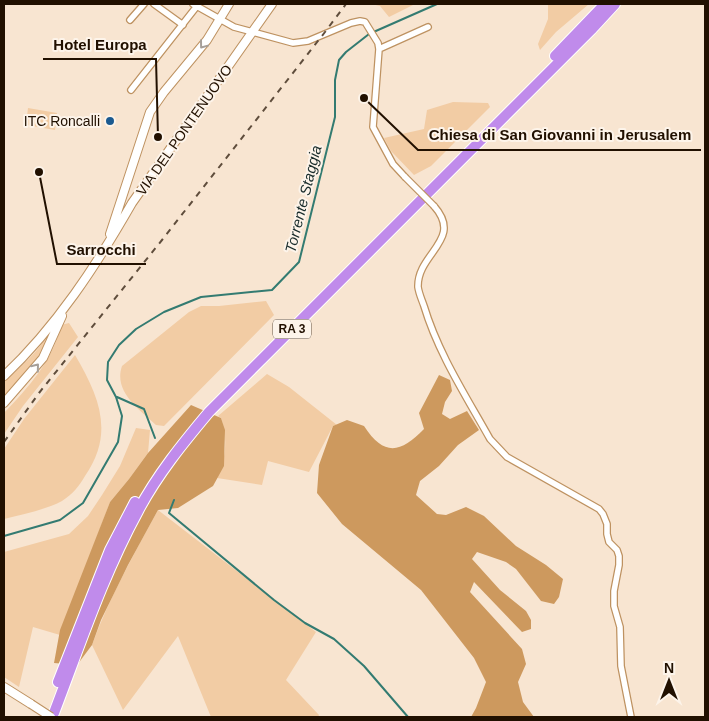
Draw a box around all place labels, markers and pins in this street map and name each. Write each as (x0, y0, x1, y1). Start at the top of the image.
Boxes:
callout: Hotel Europa (43, 29, 156, 59)
place label: ITC Roncalli (24, 113, 100, 129)
marker: ITC Roncalli (104, 115, 116, 127)
callout: Chiesa di San Giovanni in Jerusalem (418, 120, 701, 150)
callout: Sarrocchi (57, 234, 146, 264)

